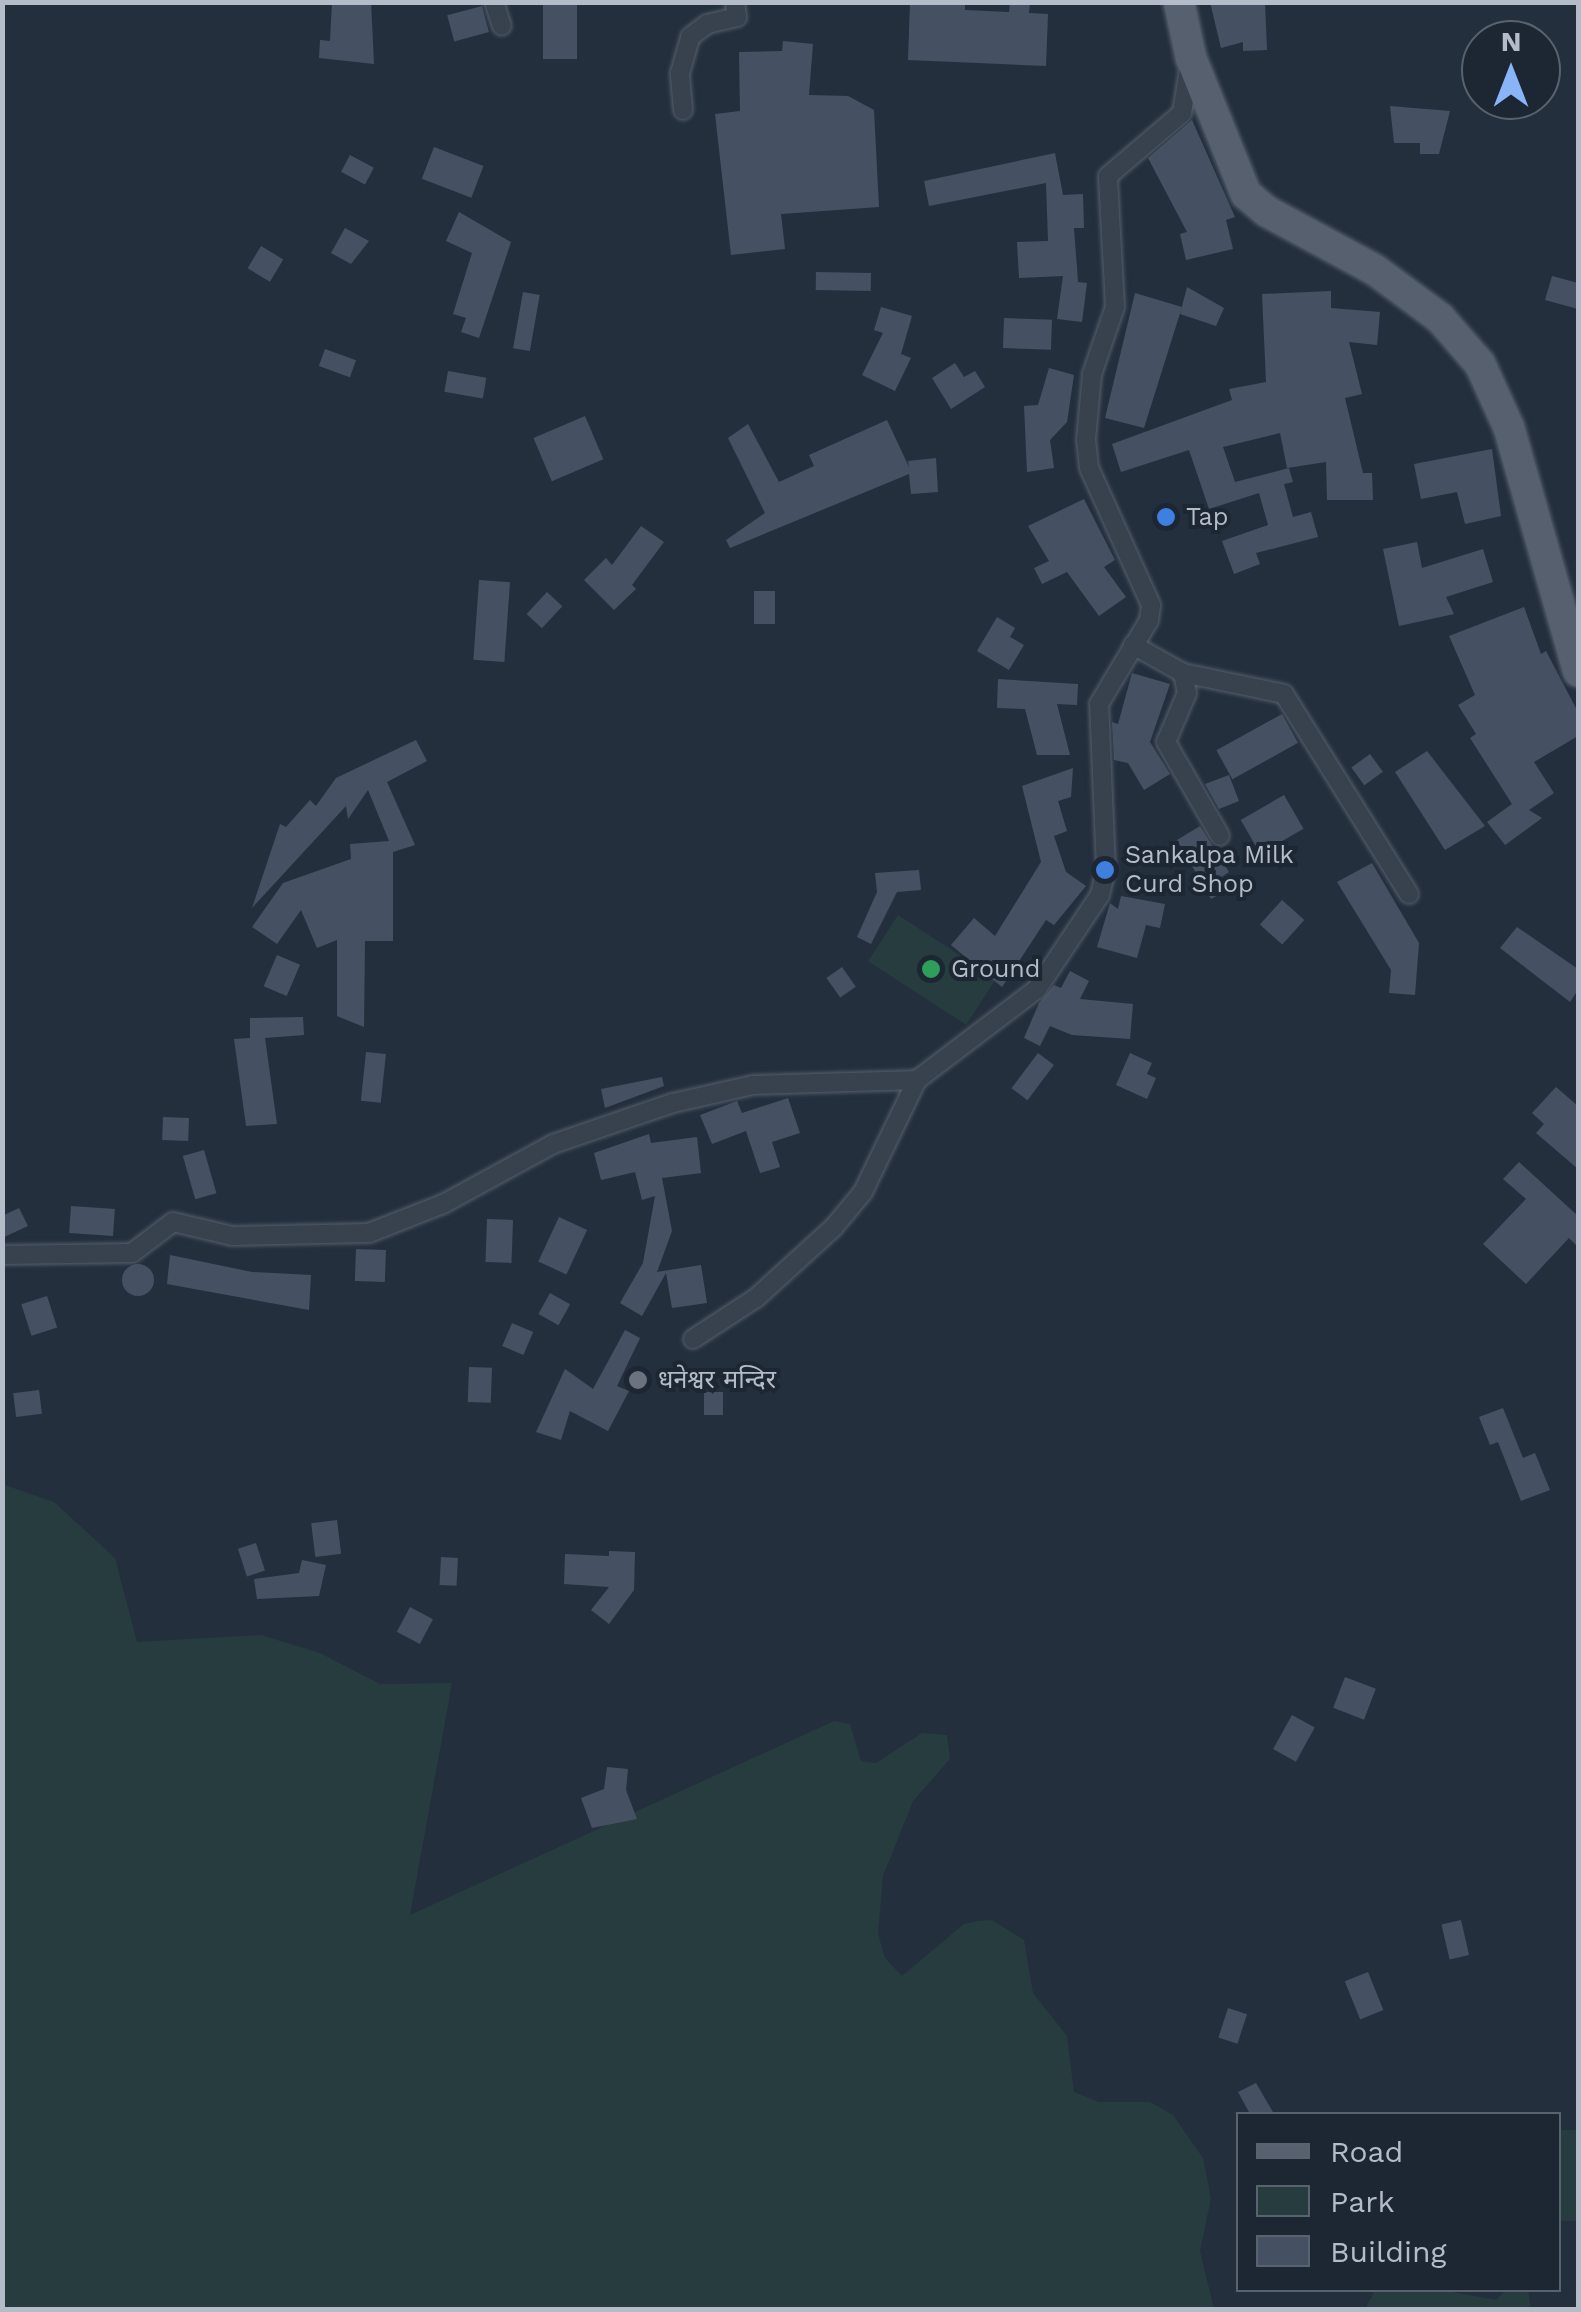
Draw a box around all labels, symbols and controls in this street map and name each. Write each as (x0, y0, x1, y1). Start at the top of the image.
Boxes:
north arrow (1461, 20, 1561, 120)
text: N (1501, 25, 1521, 58)
place label: Tap (1186, 502, 1228, 532)
marker: Tap (1155, 506, 1177, 528)
place label: Sankalpa Milk Curd Shop (1125, 841, 1294, 900)
marker: Sankalpa Milk Curd Shop (1094, 859, 1116, 881)
place label: Ground (951, 954, 1040, 984)
marker: Ground (920, 958, 942, 980)
place label: धनेश्वर मन्दिर (658, 1365, 776, 1395)
marker: धनेश्वर मन्दिर (627, 1369, 649, 1391)
legend (1236, 2112, 1561, 2292)
text: Road (1330, 2134, 1403, 2169)
text: Park (1330, 2184, 1395, 2219)
text: Building (1330, 2234, 1447, 2269)

